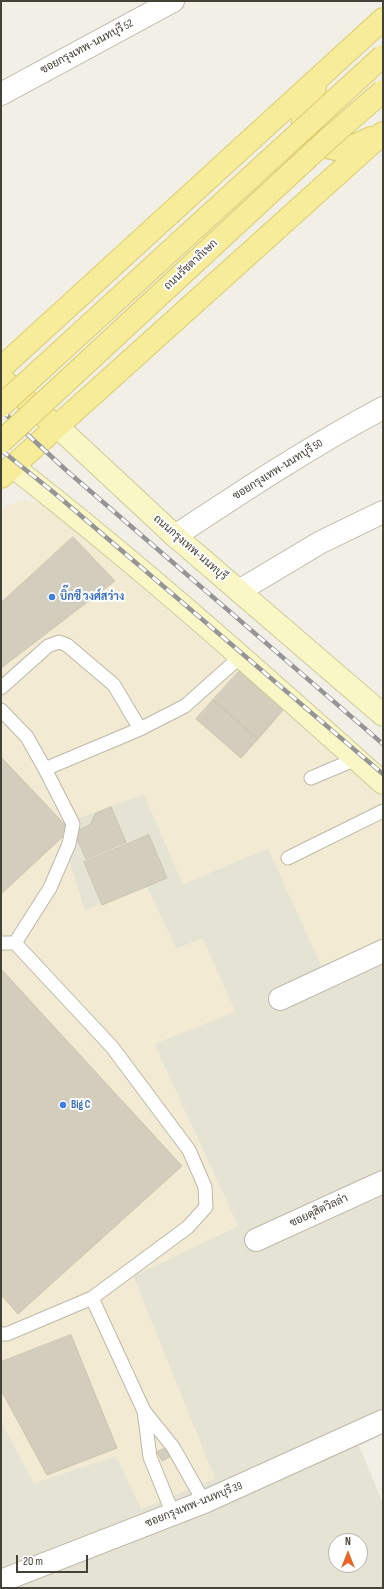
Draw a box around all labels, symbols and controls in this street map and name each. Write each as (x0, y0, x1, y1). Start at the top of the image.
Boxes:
street label: ซอยกรุงเทพ-นนทบุรี 52 (38, 17, 136, 77)
street label: ถนนรัชดาภิเษก (162, 237, 220, 293)
street label: ซอยกรุงเทพ-นนทบุรี 50 (231, 437, 325, 503)
street label: ถนนกรุงเทพ-นนทบุรี (150, 512, 230, 584)
place label: บิ๊กซี วงศ์สว่าง (60, 590, 124, 604)
marker: บิ๊กซี วงศ์สว่าง (47, 592, 57, 602)
place label: Big C (71, 1098, 90, 1112)
marker: Big C (58, 1100, 68, 1110)
street label: ซอยดุสิตวิลล่า (288, 1192, 350, 1230)
street label: ซอยกรุงเทพ-นนทบุรี 39 (143, 1479, 245, 1531)
north arrow (328, 1533, 368, 1573)
text: N (345, 1535, 351, 1548)
scale bar (18, 1547, 90, 1573)
text: 20 m (23, 1554, 43, 1569)

